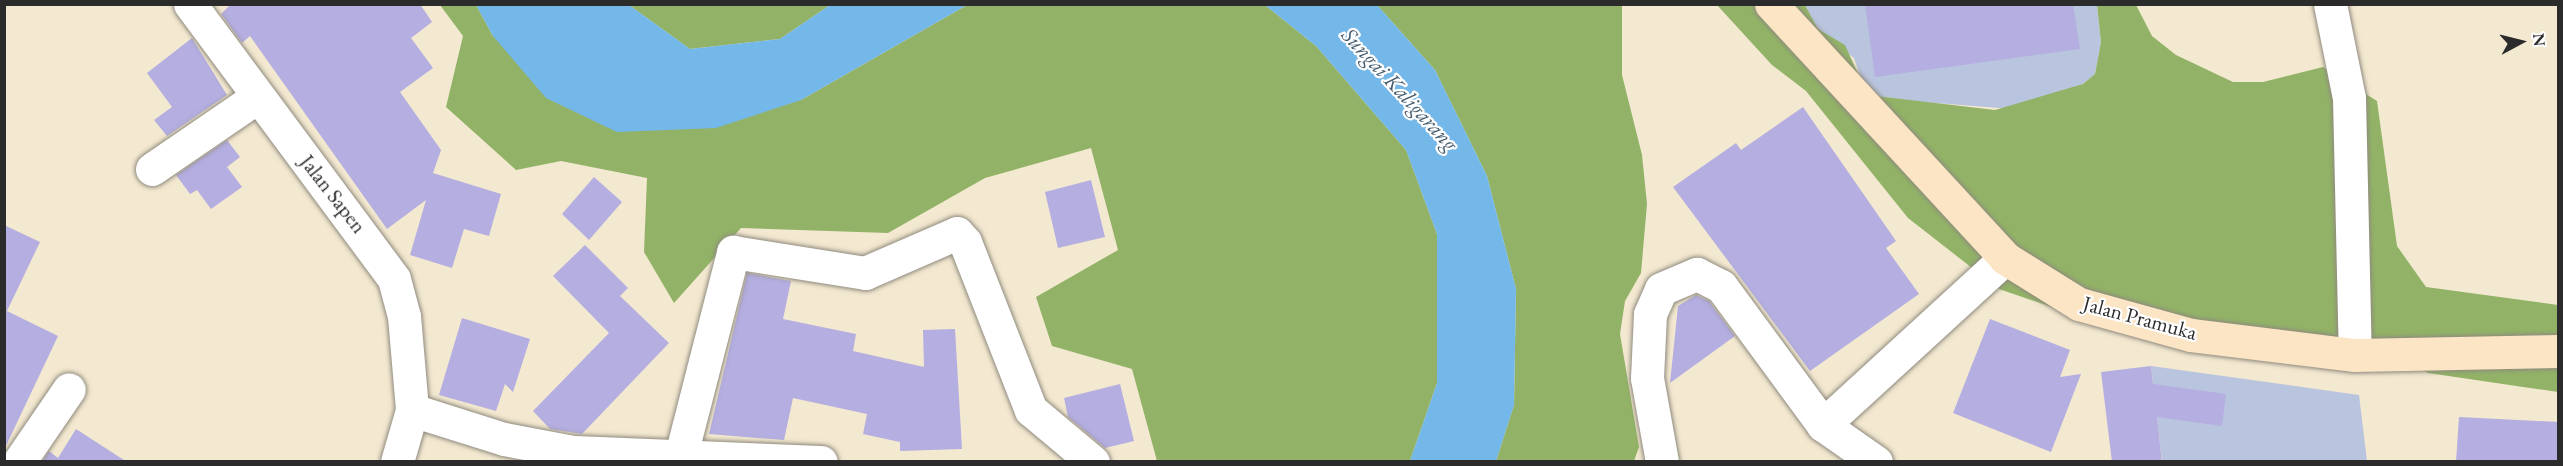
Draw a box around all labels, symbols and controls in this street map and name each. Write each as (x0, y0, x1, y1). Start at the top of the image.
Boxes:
north arrow (2491, 12, 2551, 72)
water label: Sungai Kaligarang (1336, 22, 1464, 156)
text: N (2528, 32, 2551, 47)
street label: Jalan Sapen (295, 150, 371, 238)
street label: Jalan Pramuka (2080, 291, 2200, 345)

